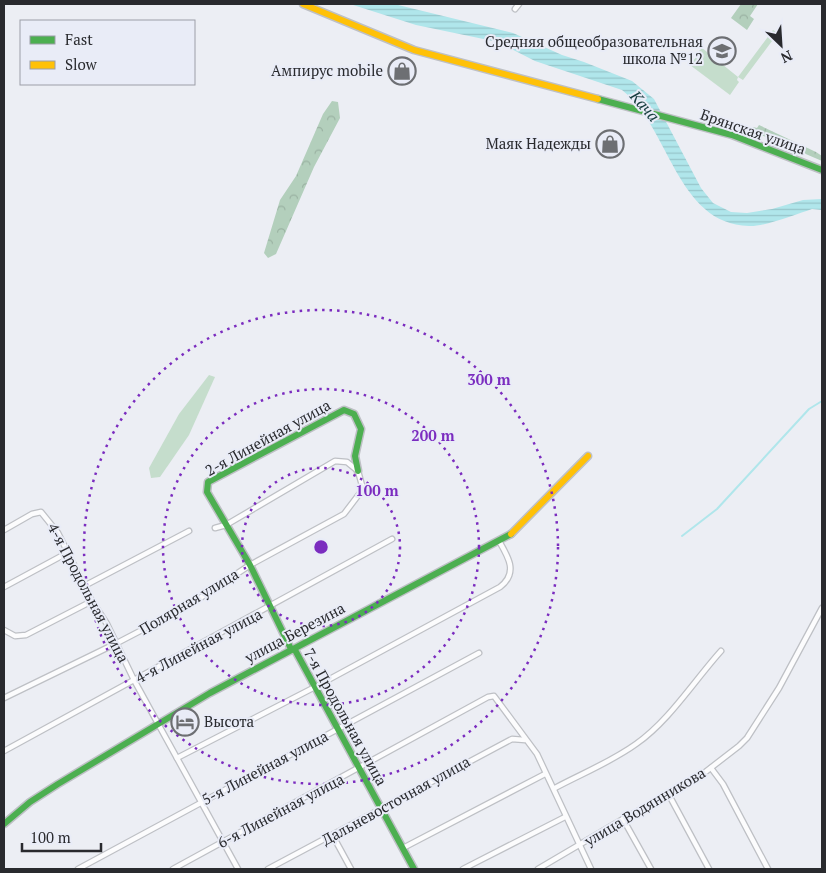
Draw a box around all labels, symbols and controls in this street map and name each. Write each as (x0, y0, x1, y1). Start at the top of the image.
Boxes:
legend (20, 20, 195, 85)
north arrow (756, 20, 806, 70)
text: Fast (65, 29, 93, 49)
place label: Средняя общеобразовательная школа №12 (485, 31, 703, 68)
school or university icon: Средняя общеобразовательная школа №12 (707, 36, 737, 66)
text: N (778, 46, 796, 68)
text: Slow (65, 54, 98, 74)
shop icon: Ампирус mobile (387, 56, 417, 86)
place label: Ампирус mobile (271, 60, 383, 80)
water label: Кача (625, 85, 665, 126)
street label: Брянская улица (698, 104, 809, 159)
shop icon: Маяк Надежды (595, 129, 625, 159)
place label: Маяк Надежды (486, 133, 591, 153)
text: 300 m (467, 369, 511, 389)
street label: 2-я Линейная улица (201, 394, 334, 480)
text: 200 m (411, 425, 455, 445)
text: 100 m (355, 480, 399, 500)
street label: 4-я Продольная улица (44, 519, 134, 666)
centre of rings (312, 538, 330, 556)
street label: Полярная улица (135, 563, 242, 639)
street label: улица Березина (240, 597, 348, 667)
street label: 4-я Линейная улица (132, 603, 266, 687)
street label: 7-я Продольная улица (300, 644, 392, 789)
hotel icon: Высота (170, 707, 200, 737)
place label: Высота (204, 711, 255, 731)
street label: 5-я Линейная улица (198, 725, 332, 809)
street label: Дальневосточная улица (318, 751, 474, 849)
street label: улица Водянникова (579, 762, 709, 851)
street label: 6-я Линейная улица (214, 768, 348, 852)
scale bar (22, 820, 101, 852)
text: 100 m (30, 827, 71, 847)

